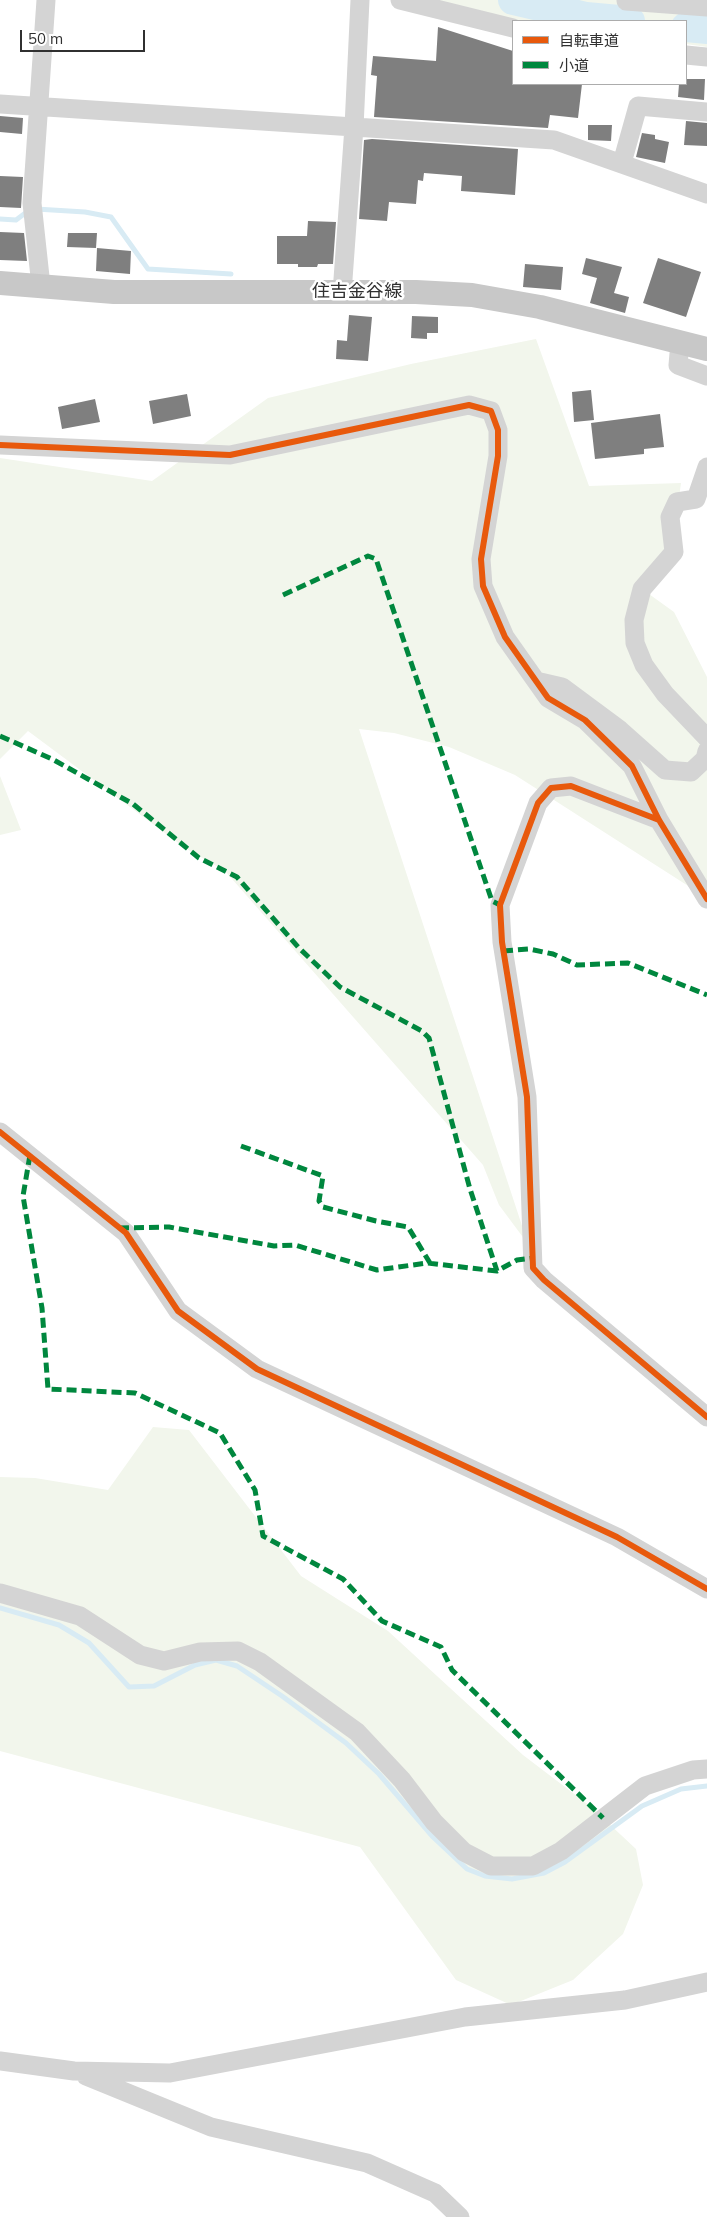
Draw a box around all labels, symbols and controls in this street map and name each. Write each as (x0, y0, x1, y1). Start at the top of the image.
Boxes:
scale bar (22, 20, 148, 52)
legend (512, 20, 687, 85)
text: 50 m (28, 29, 63, 48)
text: 自転車道 (559, 31, 619, 50)
text: 小道 (559, 56, 589, 75)
street label: 住吉金谷線 (312, 281, 402, 303)

